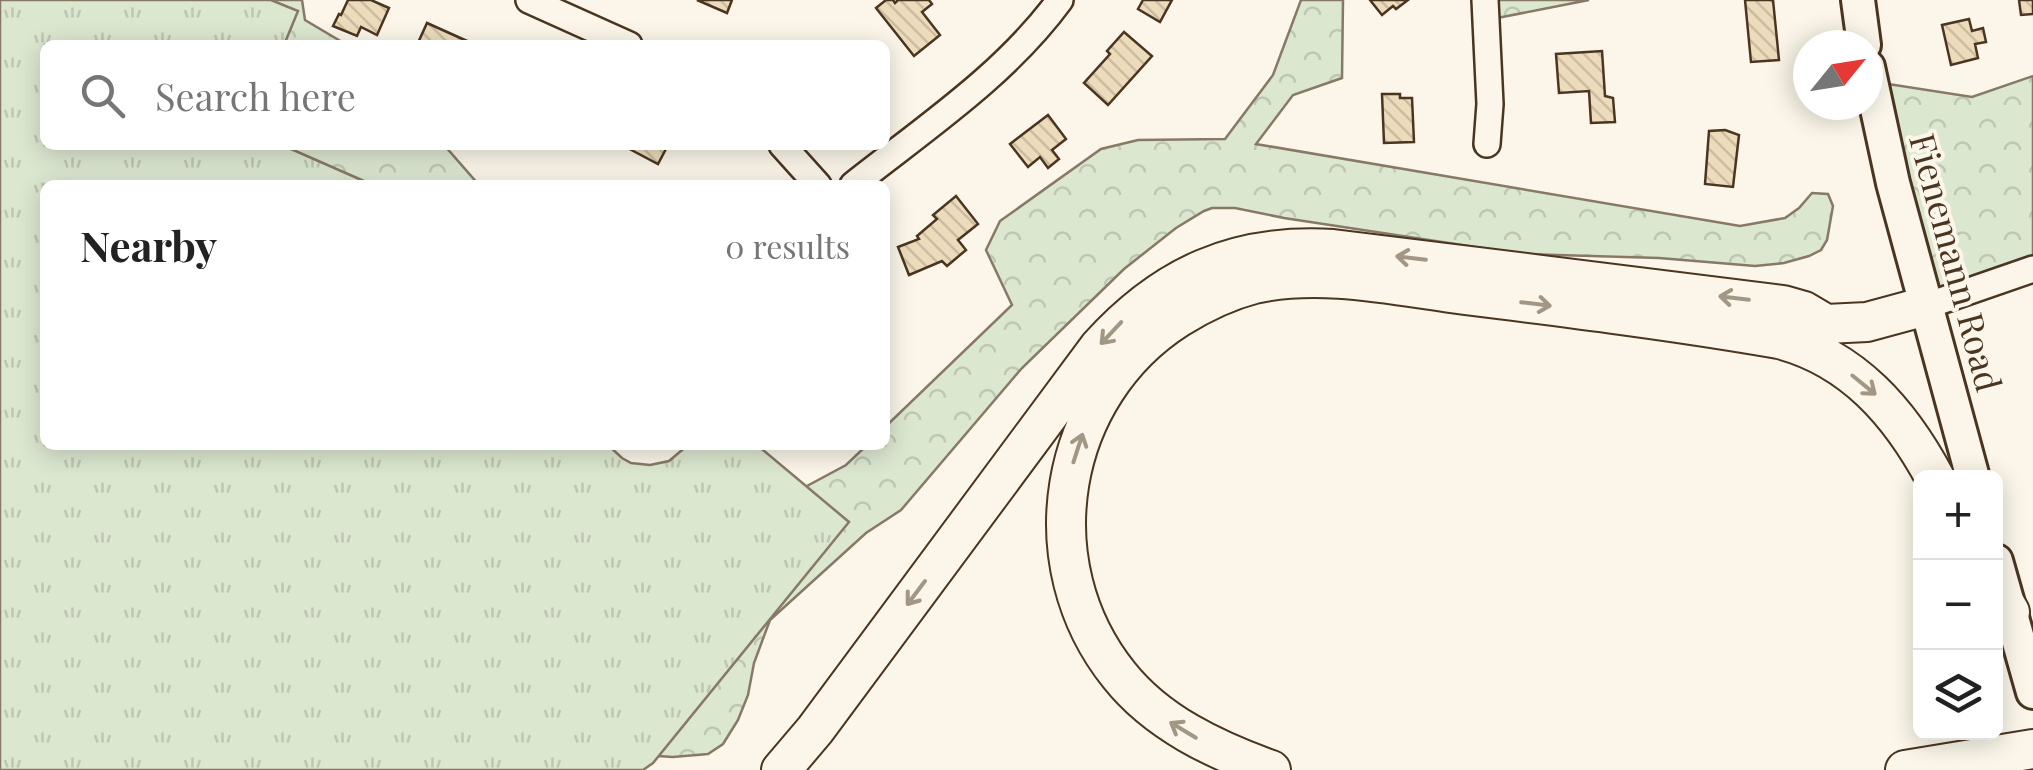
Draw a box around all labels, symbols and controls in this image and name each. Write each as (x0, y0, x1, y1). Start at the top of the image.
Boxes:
north arrow (1793, 30, 1883, 120)
search box (40, 40, 890, 150)
icon: search (75, 68, 130, 123)
text: Search here (155, 70, 356, 121)
street label: Fienemann Road (1900, 128, 2014, 396)
text: Nearby (80, 217, 217, 273)
text: 0 results (725, 224, 850, 267)
one-way arrow (1395, 248, 1428, 267)
one-way arrow (1718, 289, 1750, 307)
one-way arrow (1519, 295, 1552, 314)
one-way arrow (1099, 321, 1123, 345)
one-way arrow (1850, 374, 1877, 395)
one-way arrow (1071, 433, 1089, 464)
map controls (1913, 470, 2003, 740)
button: + (1913, 470, 2003, 560)
button: − (1913, 560, 2003, 650)
one-way arrow (906, 579, 927, 606)
button: layers (1913, 650, 2003, 740)
one-way arrow (1168, 719, 1198, 739)

